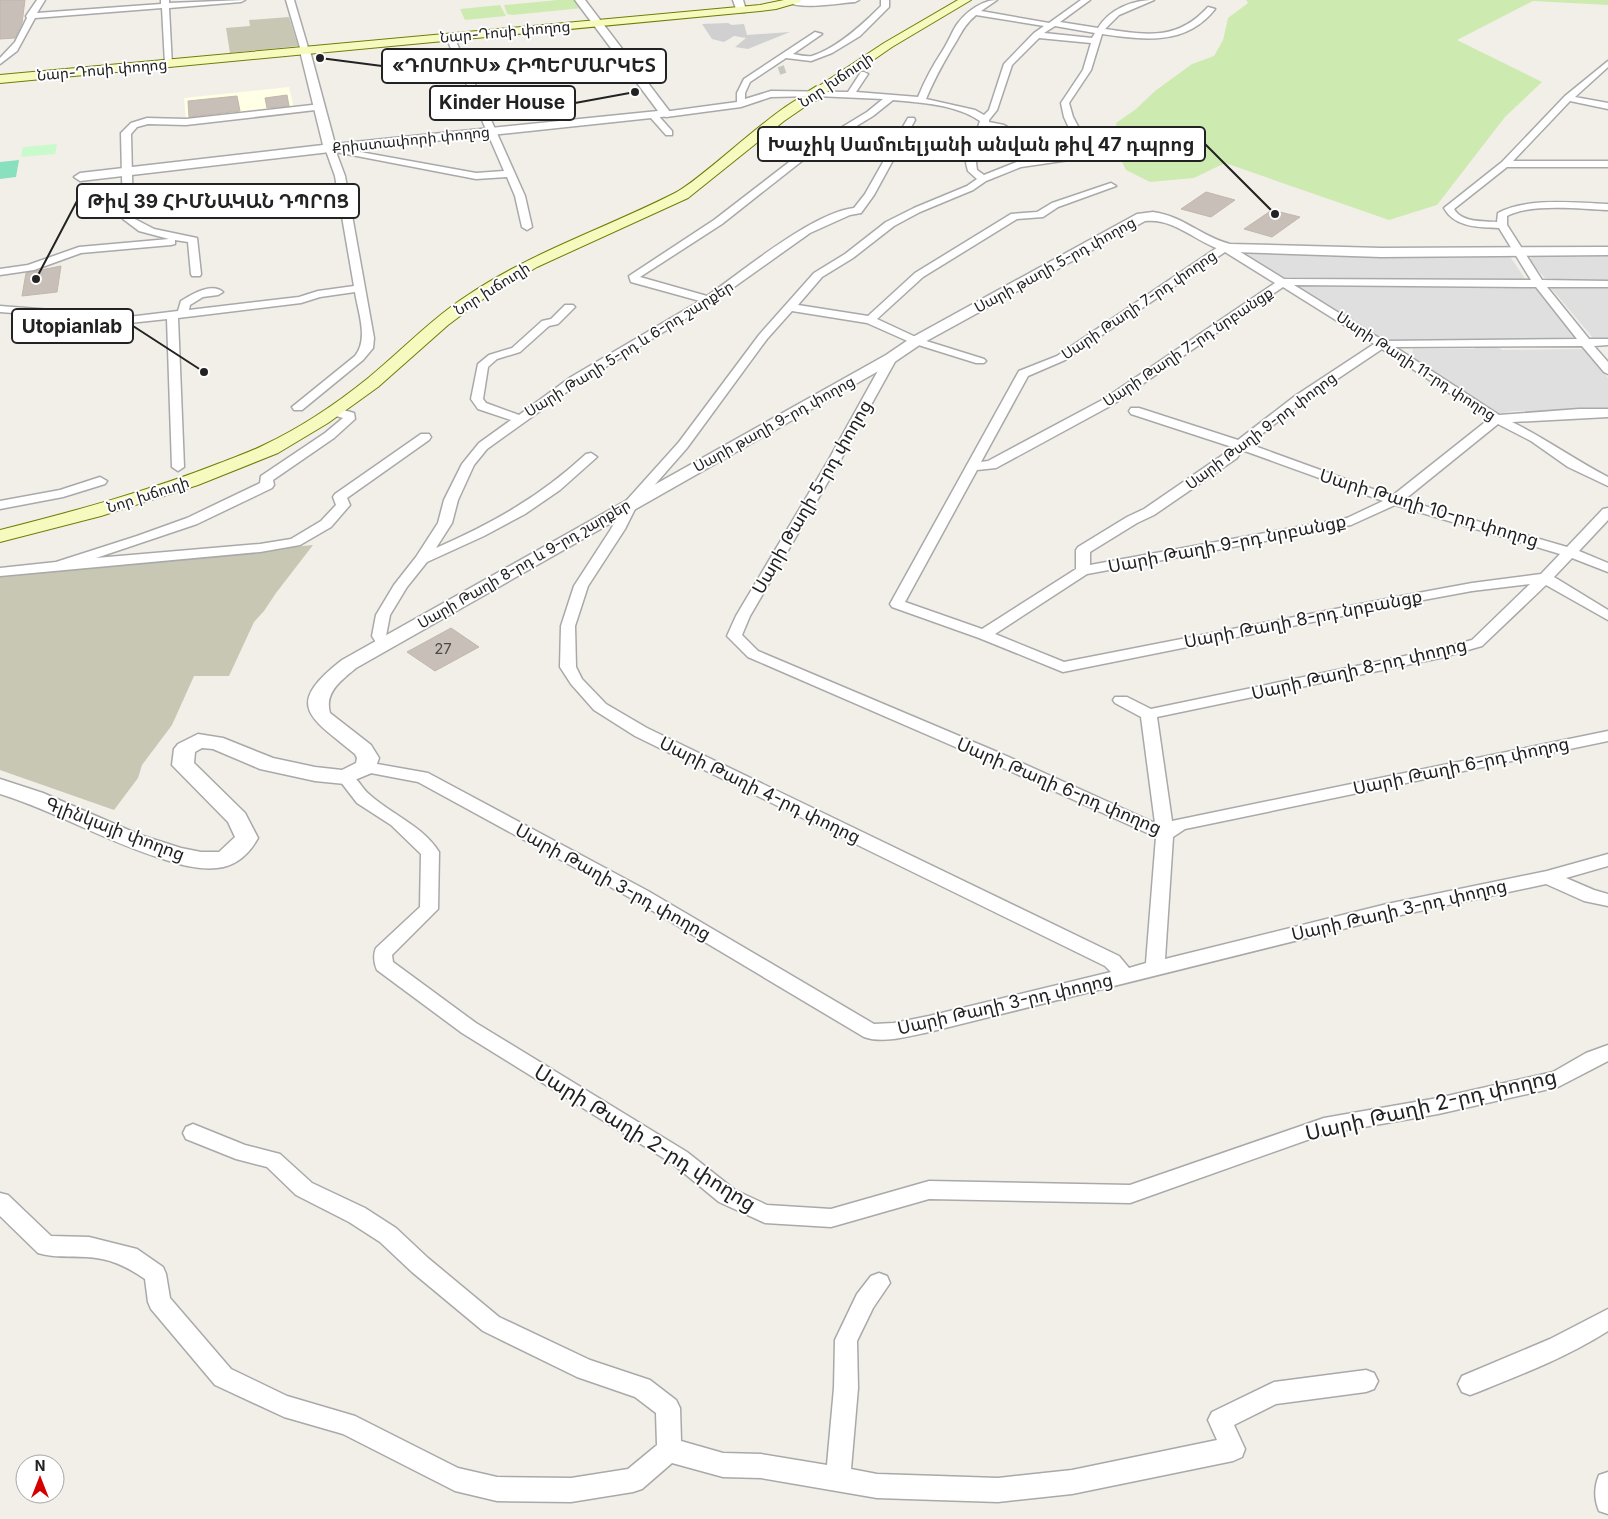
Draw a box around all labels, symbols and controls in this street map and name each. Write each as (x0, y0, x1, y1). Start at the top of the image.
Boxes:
street label: Նար-Դոսի փողոց (439, 16, 571, 47)
street label: Նոր խճուղի (795, 48, 877, 111)
callout: «ԴՈՄՈՒՍ» ՀԻՊԵՐՄԱՐԿԵՏ (382, 49, 666, 83)
street label: Նար-Դոսի փողոց (36, 54, 168, 85)
text: «ԴՈՄՈՒՍ» ՀԻՊԵՐՄԱՐԿԵՏ (392, 54, 656, 77)
callout: Kinder House (430, 86, 575, 120)
text: Kinder House (439, 91, 565, 114)
street label: Քրիստափորի փողոց (331, 122, 491, 157)
callout: Խաչիկ Սամուելյանի անվան թիվ 47 դպրոց (758, 127, 1205, 161)
text: Խաչիկ Սամուելյանի անվան թիվ 47 դպրոց (767, 133, 1195, 156)
callout: Թիվ 39 ՀԻՄՆԱԿԱՆ ԴՊՐՈՑ (77, 184, 359, 218)
text: Թիվ 39 ՀԻՄՆԱԿԱՆ ԴՊՐՈՑ (87, 190, 349, 213)
street label: Սարի թաղի 5-րդ փողոց (971, 212, 1139, 317)
street label: Սարի Թաղի 7-րդ փողոց (1058, 246, 1220, 364)
street label: Նոր խճուղի (450, 258, 533, 319)
street label: Սարի Թաղի 5-րդ և 6-րդ շարքեր (521, 276, 737, 421)
street label: Սարի Թաղի 7-րդ նրբանցք (1099, 282, 1276, 411)
street label: Սարի Թաղի 11-րդ փողոց (1333, 307, 1500, 424)
callout: Utopianlab (12, 309, 133, 343)
text: Utopianlab (22, 315, 122, 338)
street label: Սարի Թաղի 9-րդ փողոց (1182, 368, 1340, 493)
street label: Սարի թաղի 9-րդ փողոց (690, 371, 858, 476)
street label: Սարի Թաղի 5-րդ փողոց (747, 396, 876, 597)
street label: Սարի Թաղի 10-րդ փողոց (1317, 464, 1541, 551)
street label: Նոր խճուղի (104, 472, 192, 517)
street label: Սարի Թաղի 8-րդ և 9-րդ շարքեր (414, 495, 634, 632)
street label: Սարի Թաղի 9-րդ նրբանցք (1106, 510, 1348, 577)
street label: Սարի Թաղի 8-րդ նրբանցք (1182, 585, 1424, 652)
street label: Սարի Թաղի 8-րդ փողոց (1249, 633, 1469, 704)
house number: 27 (434, 639, 452, 658)
street label: Սարի Թաղի 4-րդ փողոց (656, 732, 864, 847)
street label: Սարի Թաղի 6-րդ փողոց (1351, 732, 1571, 799)
street label: Սարի Թաղի 6-րդ փողոց (954, 733, 1165, 838)
street label: Գլինկայի փողոց (42, 792, 188, 865)
street label: Սարի Թաղի 3-րդ փողոց (512, 819, 715, 944)
street label: Սարի Թաղի 3-րդ փողոց (1289, 874, 1509, 945)
street label: Սարի Թաղի 3-րդ փողոց (895, 968, 1115, 1039)
street label: Սարի Թաղի 2-րդ փողոց (530, 1059, 761, 1216)
street label: Սարի Թաղի 2-րդ փողոց (1303, 1063, 1559, 1146)
north arrow (15, 1454, 65, 1504)
text: N (35, 1457, 45, 1474)

